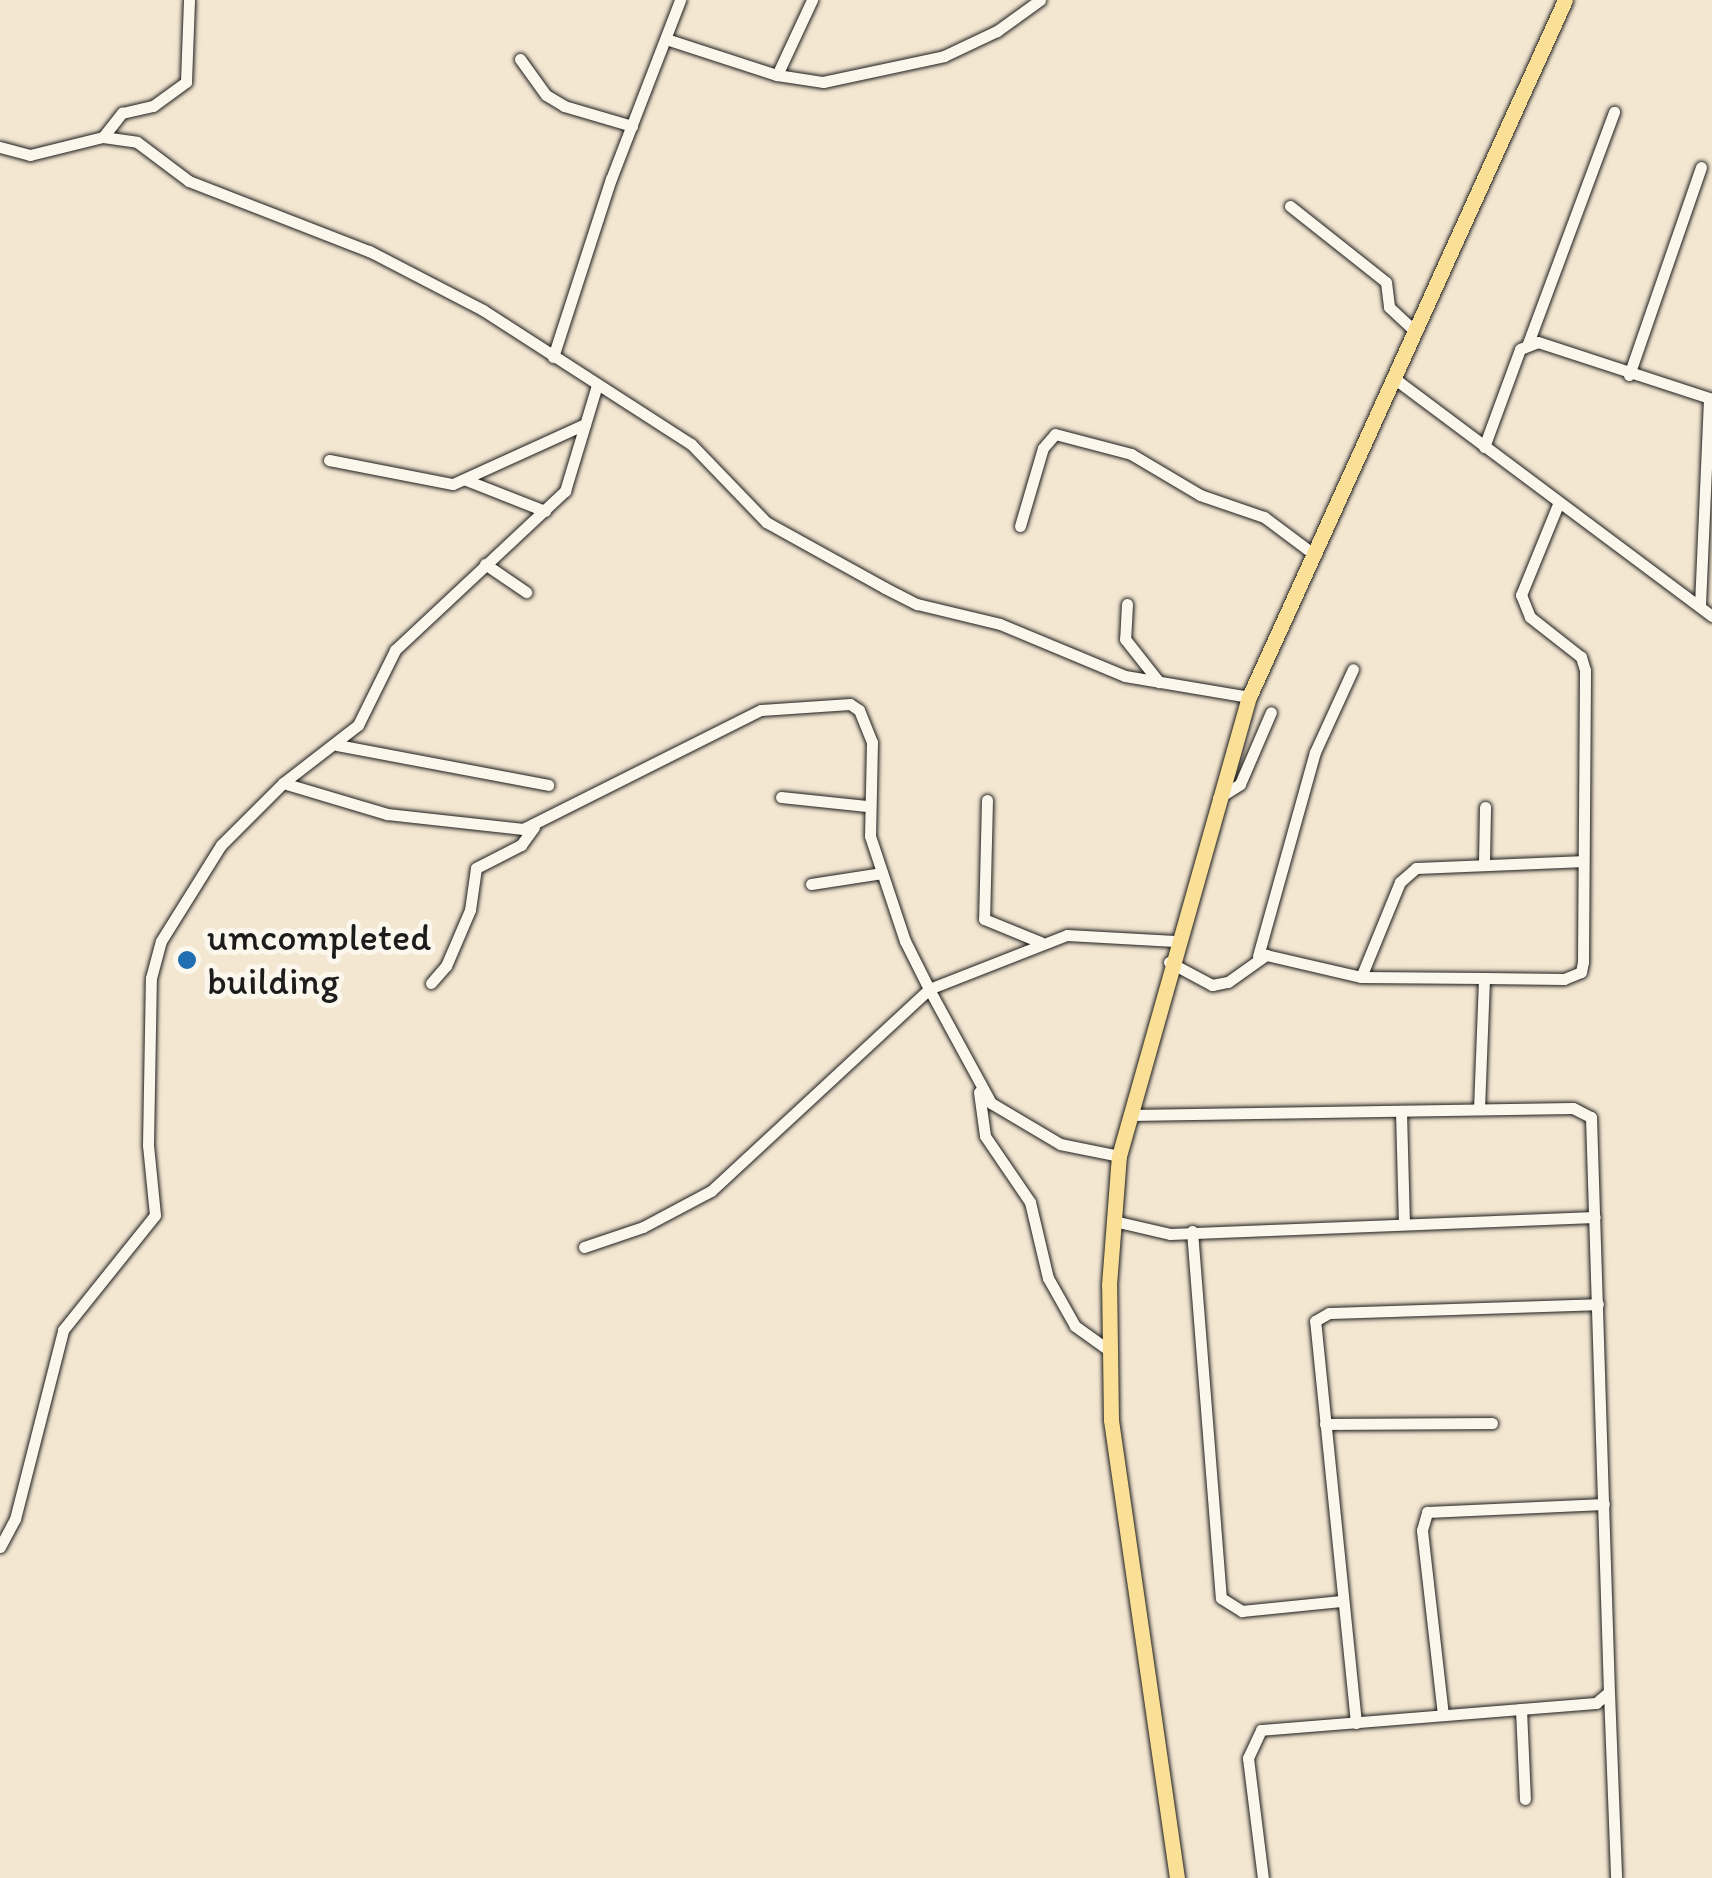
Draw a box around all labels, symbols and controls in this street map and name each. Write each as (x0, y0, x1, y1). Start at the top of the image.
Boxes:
place label: umcompleted building (207, 915, 431, 1004)
marker: umcompleted building (176, 949, 198, 971)

